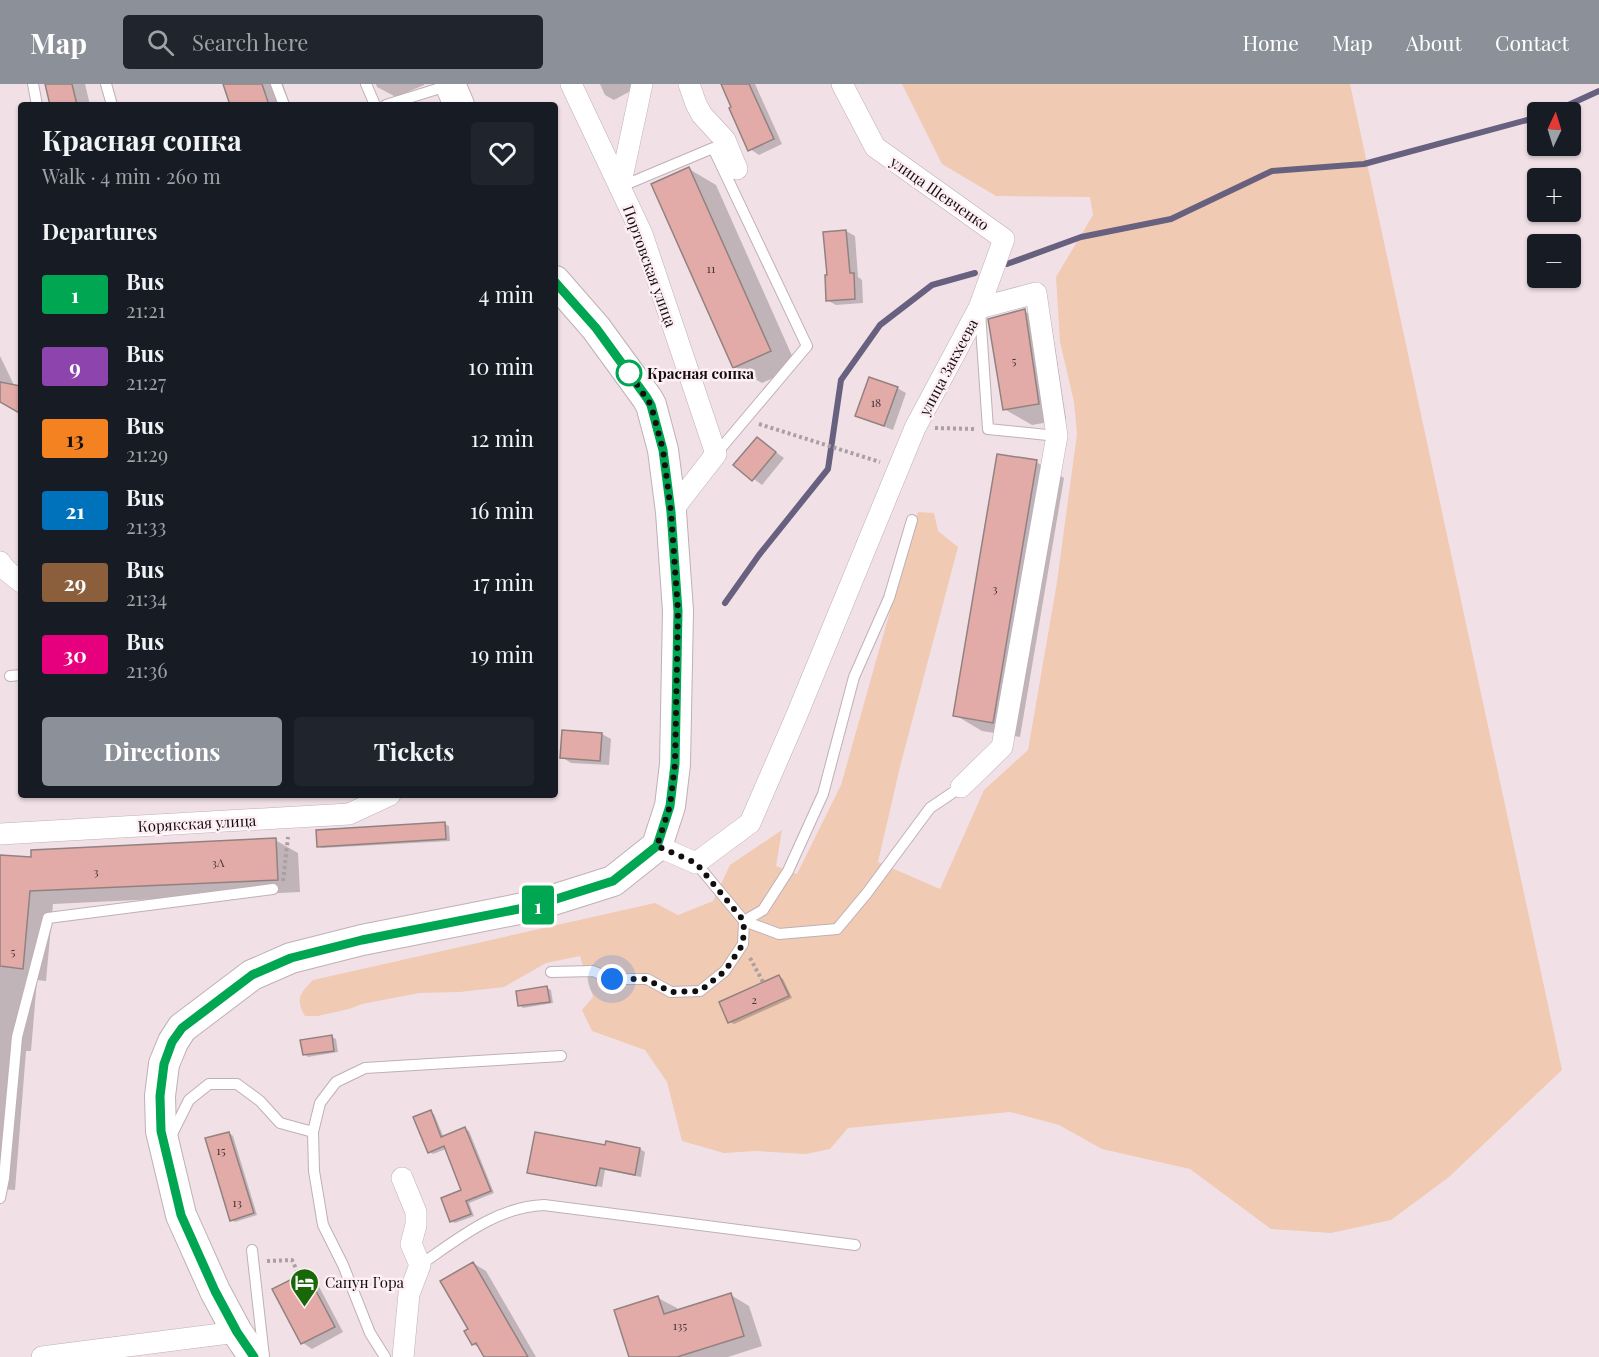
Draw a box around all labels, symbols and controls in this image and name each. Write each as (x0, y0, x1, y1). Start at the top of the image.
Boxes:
search box (123, 15, 543, 69)
text: Map (30, 24, 87, 61)
icon: search (144, 26, 177, 59)
text: Search here (192, 27, 308, 57)
text: Home (1243, 28, 1299, 56)
text: Map (1332, 28, 1373, 56)
text: About (1406, 28, 1462, 56)
text: Contact (1495, 28, 1569, 56)
north arrow (1527, 102, 1581, 156)
map controls (1527, 102, 1581, 288)
text: Красная сопка (42, 121, 242, 158)
button: heart (471, 122, 534, 185)
street label: улица Шевченко (886, 151, 993, 235)
text: Walk · 4 min · 260 m (42, 162, 221, 189)
button: + (1527, 168, 1581, 222)
street label: Портовская улица (619, 202, 682, 330)
text: Departures (42, 216, 157, 246)
button: − (1527, 234, 1581, 288)
house number: 11 (707, 260, 716, 276)
text: Bus (126, 266, 164, 296)
text: 4 min (479, 279, 534, 309)
text: 1 (71, 280, 79, 308)
text: 21:21 (126, 296, 165, 323)
street label: улица Закхеева (914, 315, 982, 420)
text: Bus (126, 338, 164, 368)
text: 10 min (468, 351, 534, 381)
text: 9 (69, 352, 81, 380)
house number: 5 (1012, 352, 1017, 368)
marker: Красная сопка (616, 360, 642, 386)
place label: Красная сопка (647, 363, 754, 383)
text: 21:27 (126, 368, 166, 395)
house number: 18 (871, 394, 881, 410)
text: Bus (126, 410, 164, 440)
text: 12 min (471, 423, 534, 453)
text: 13 (66, 424, 84, 452)
text: 21:29 (126, 440, 168, 467)
text: Bus (126, 482, 164, 512)
text: 16 min (470, 495, 534, 525)
text: 21 (65, 496, 85, 524)
text: 21:33 (126, 512, 166, 539)
text: Bus (126, 554, 164, 584)
text: 17 min (473, 567, 534, 597)
text: 29 (64, 568, 86, 596)
house number: 3 (992, 580, 998, 596)
text: 21:34 (126, 584, 167, 611)
text: Bus (126, 626, 164, 656)
text: 19 min (470, 639, 534, 669)
text: 30 (63, 640, 87, 668)
text: 21:36 (126, 656, 168, 683)
button: Directions (42, 717, 282, 786)
button: Tickets (294, 717, 534, 786)
street label: Корякская улица (137, 810, 257, 836)
house number: 3А (212, 854, 225, 870)
house number: 3 (93, 863, 99, 879)
line badge: 1 (518, 886, 558, 924)
text: 1 (534, 891, 542, 919)
house number: 5 (11, 943, 16, 959)
your location (597, 964, 627, 994)
house number: 2 (751, 991, 757, 1007)
house number: 15 (216, 1142, 226, 1158)
house number: 13 (232, 1194, 242, 1210)
hotel icon: Сапун Гора (288, 1266, 320, 1308)
place label: Сапун Гора (325, 1272, 405, 1292)
house number: 135 (673, 1317, 687, 1333)

